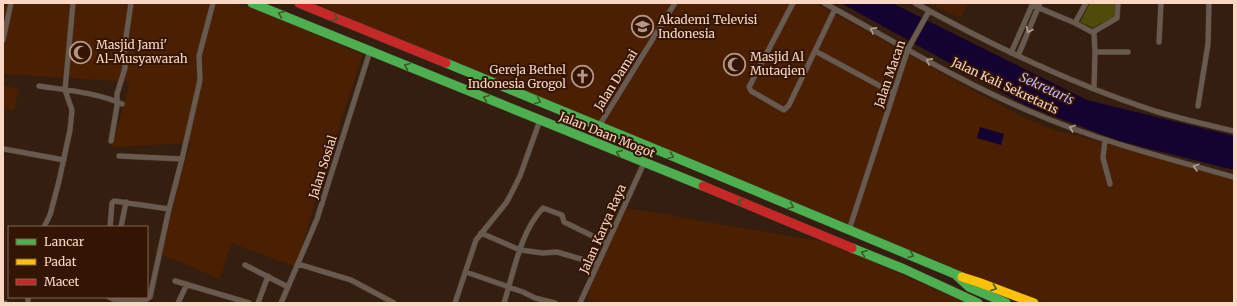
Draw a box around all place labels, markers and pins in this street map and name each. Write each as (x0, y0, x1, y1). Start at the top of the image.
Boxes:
place label: Akademi Televisi Indonesia (657, 12, 758, 41)
school or university icon: Akademi Televisi Indonesia (630, 14, 656, 40)
place label: Masjid Jami' Al-Musyawarah (95, 37, 188, 66)
mosque icon: Masjid Jami' Al-Musyawarah (68, 39, 94, 65)
place label: Masjid Al Mutaqien (750, 49, 805, 78)
mosque icon: Masjid Al Mutaqien (721, 51, 747, 77)
place label: Gereja Bethel Indonesia Grogol (468, 62, 566, 91)
church icon: Gereja Bethel Indonesia Grogol (569, 64, 595, 90)

